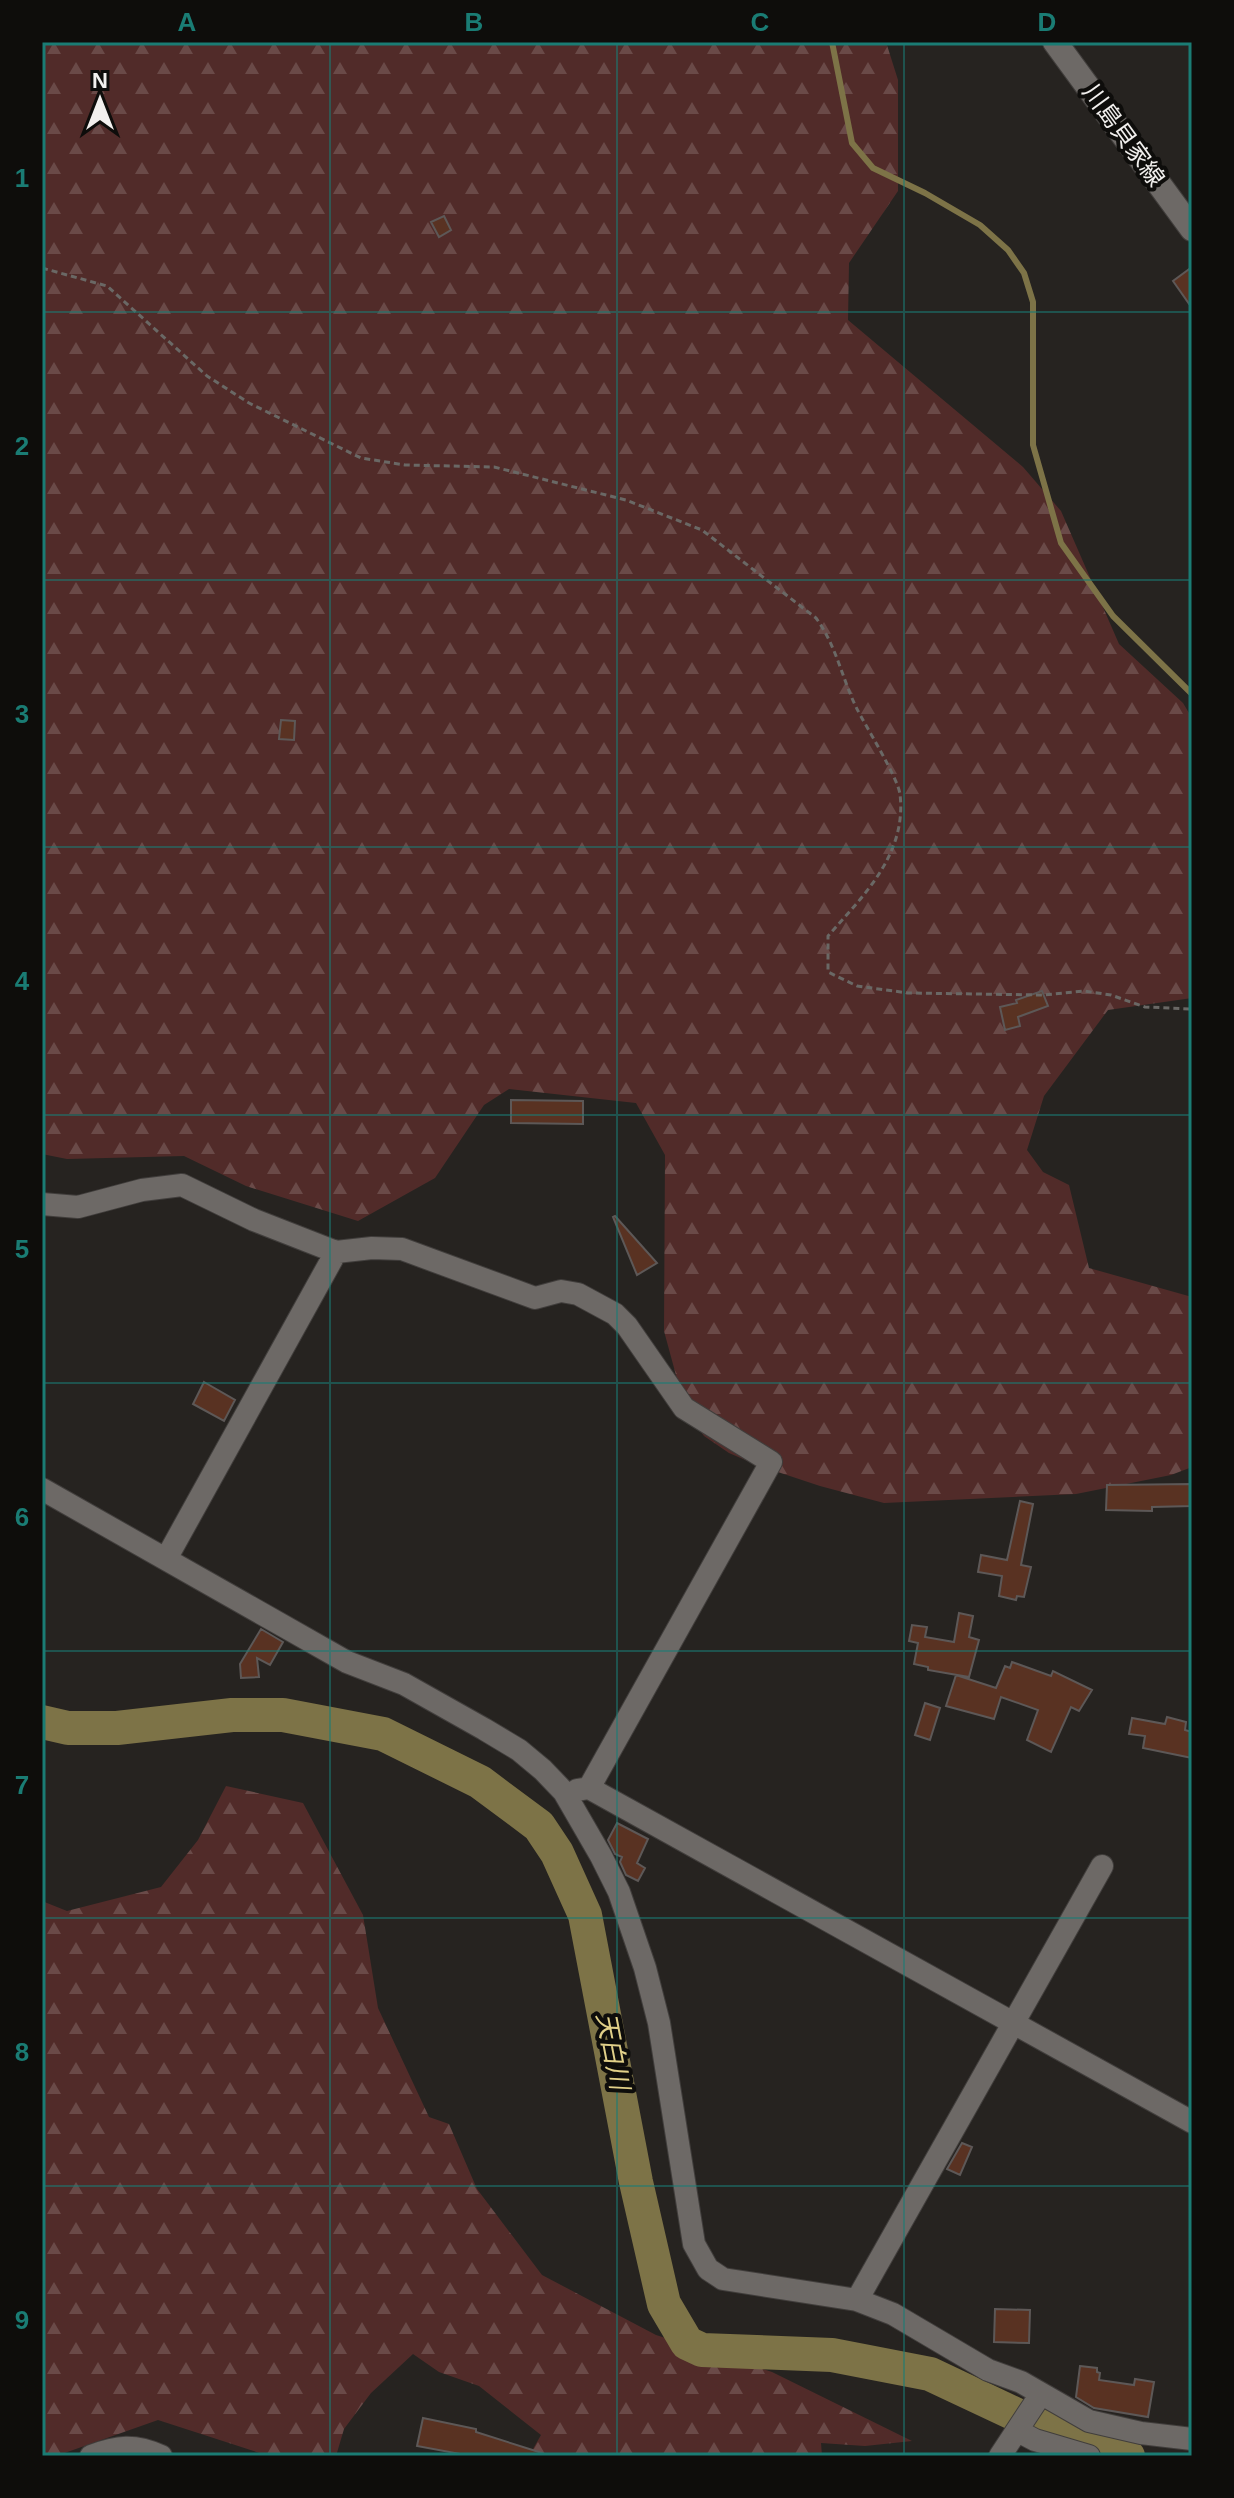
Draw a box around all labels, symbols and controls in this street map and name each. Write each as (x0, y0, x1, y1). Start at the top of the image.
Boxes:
text: A (178, 7, 197, 37)
text: B (465, 7, 483, 37)
text: C (751, 7, 770, 37)
text: D (1038, 7, 1056, 37)
north arrow (60, 60, 140, 140)
text: N (92, 68, 108, 93)
street label: 川島貝家線 (1078, 79, 1170, 191)
text: 1 (15, 163, 29, 193)
text: 2 (15, 431, 29, 461)
text: 3 (15, 699, 29, 729)
text: 4 (15, 966, 30, 996)
text: 5 (15, 1234, 29, 1264)
text: 6 (15, 1502, 29, 1532)
text: 7 (15, 1770, 29, 1800)
water label: 天白川 (591, 2010, 636, 2095)
text: 8 (15, 2037, 29, 2067)
text: 9 (15, 2305, 29, 2335)

